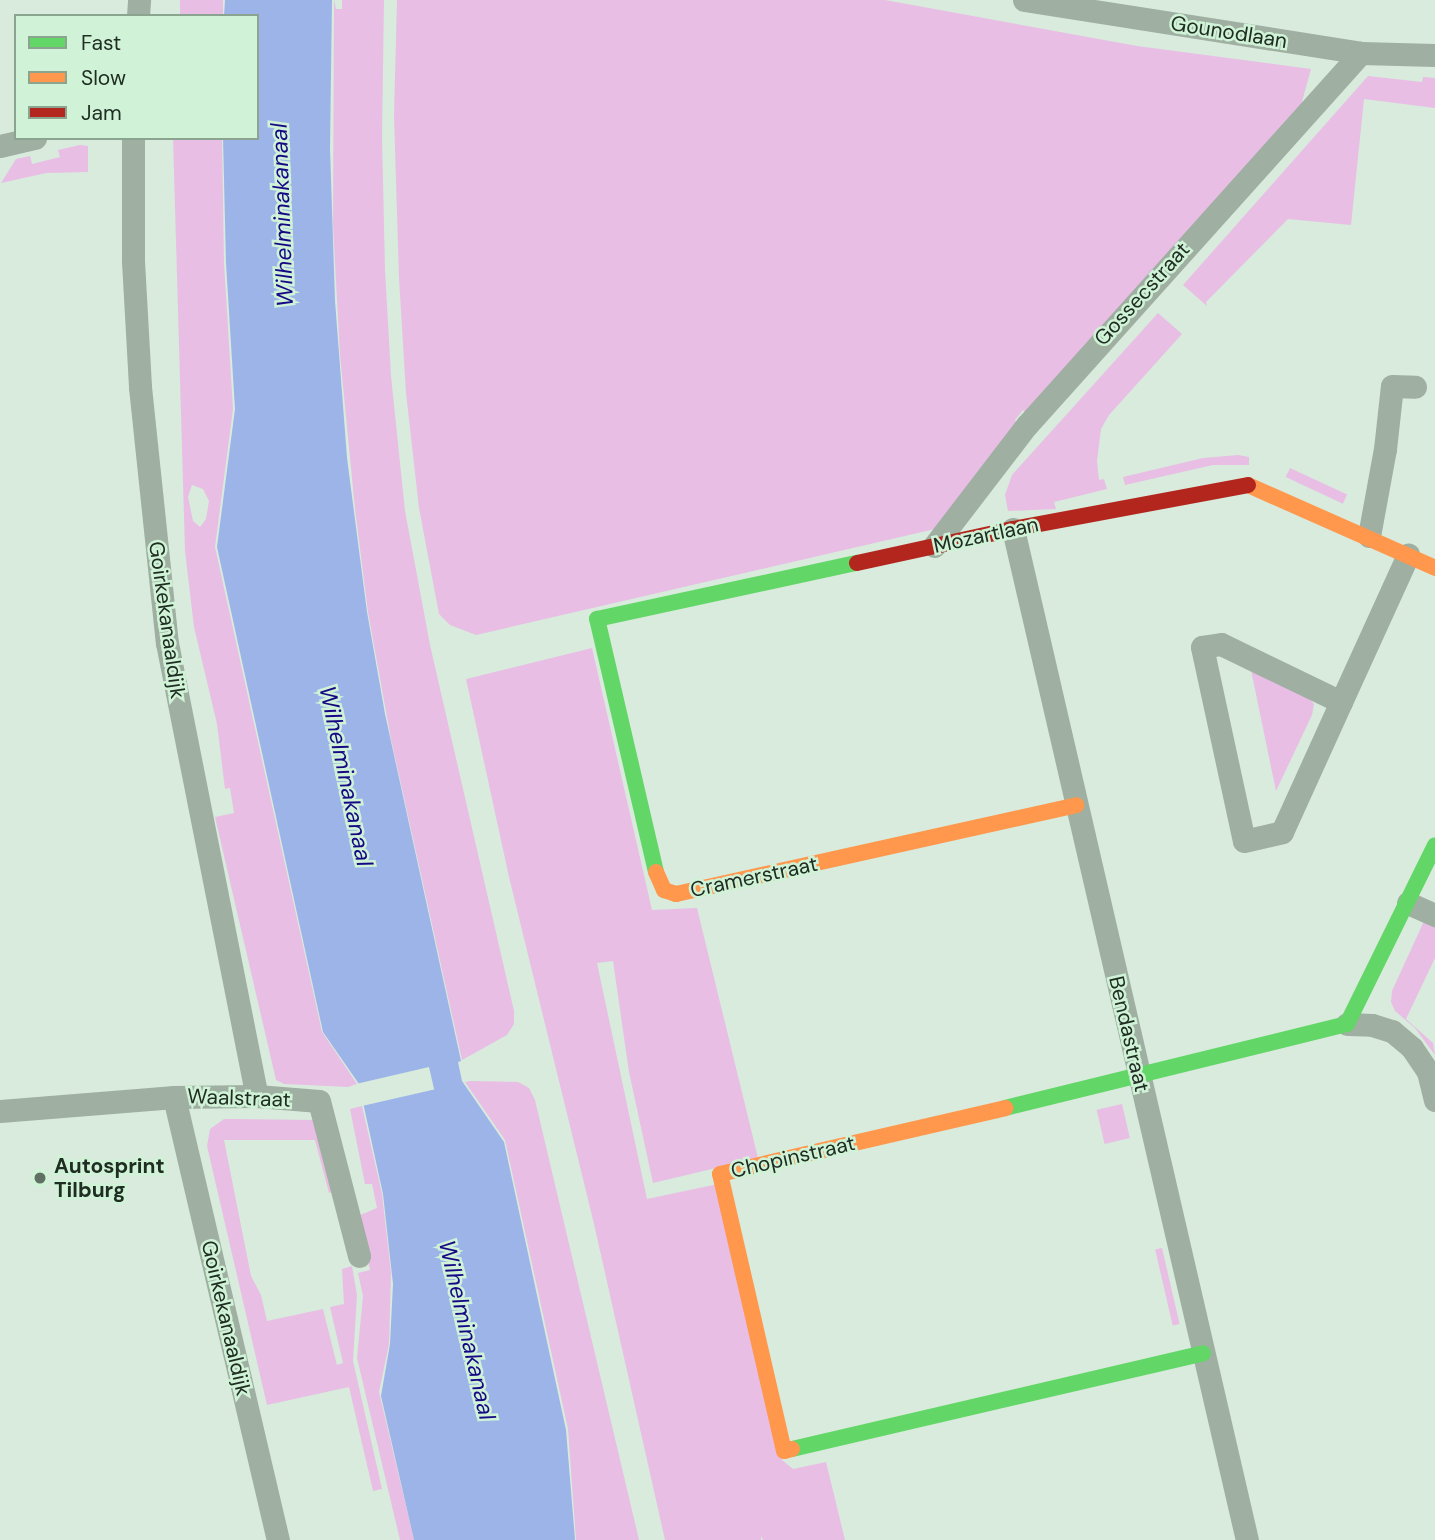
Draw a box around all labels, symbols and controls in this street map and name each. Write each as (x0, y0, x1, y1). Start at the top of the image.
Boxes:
street label: Gounodlaan (1169, 10, 1289, 54)
legend (14, 14, 259, 140)
text: Fast (81, 29, 121, 57)
text: Slow (81, 64, 126, 92)
text: Jam (81, 99, 122, 127)
water label: Wilhelminakanaal (265, 123, 299, 307)
street label: Gossecstraat (1089, 237, 1195, 351)
street label: Mozartlaan (931, 512, 1041, 558)
street label: Goirkekanaaldijk (144, 540, 190, 700)
water label: Wilhelminakanaal (313, 683, 379, 869)
street label: Cramerstraat (688, 851, 820, 903)
street label: Bendastraat (1103, 974, 1155, 1094)
street label: Waalstraat (187, 1084, 291, 1112)
street label: Chopinstraat (728, 1130, 858, 1184)
place label: Autosprint Tilburg (54, 1153, 165, 1203)
marker: Autosprint Tilburg (32, 1170, 48, 1186)
water label: Wilhelminakanaal (433, 1237, 501, 1423)
street label: Goirkekanaaldijk (196, 1238, 256, 1398)

